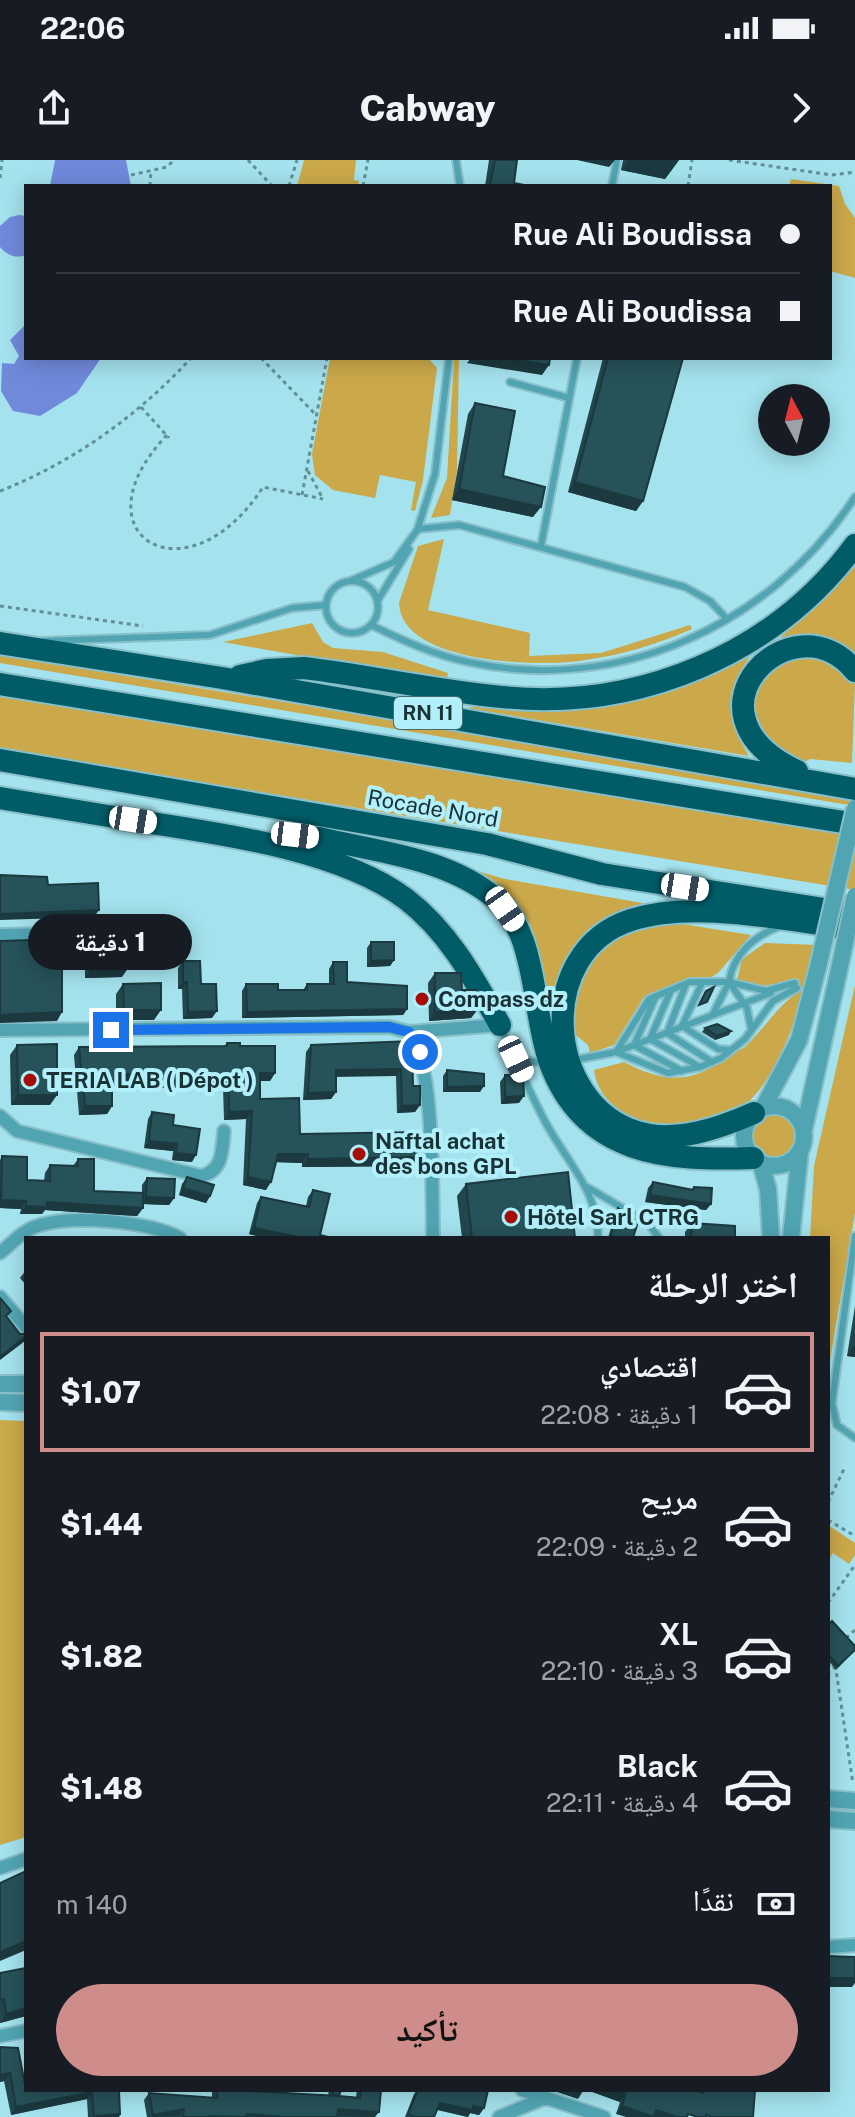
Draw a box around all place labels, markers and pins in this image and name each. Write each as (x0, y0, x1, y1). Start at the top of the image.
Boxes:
place label: Compass dz (438, 986, 564, 1012)
marker: Compass dz (413, 990, 431, 1008)
place label: TERIA LAB ( Dépot ) (46, 1067, 254, 1093)
marker: TERIA LAB ( Dépot ) (21, 1071, 39, 1089)
place label: Naftal achat des bons GPL (375, 1128, 517, 1179)
marker: Naftal achat des bons GPL (350, 1145, 368, 1163)
place label: Hôtel Sarl CTRG (527, 1204, 699, 1230)
marker: Hôtel Sarl CTRG (502, 1208, 520, 1226)

